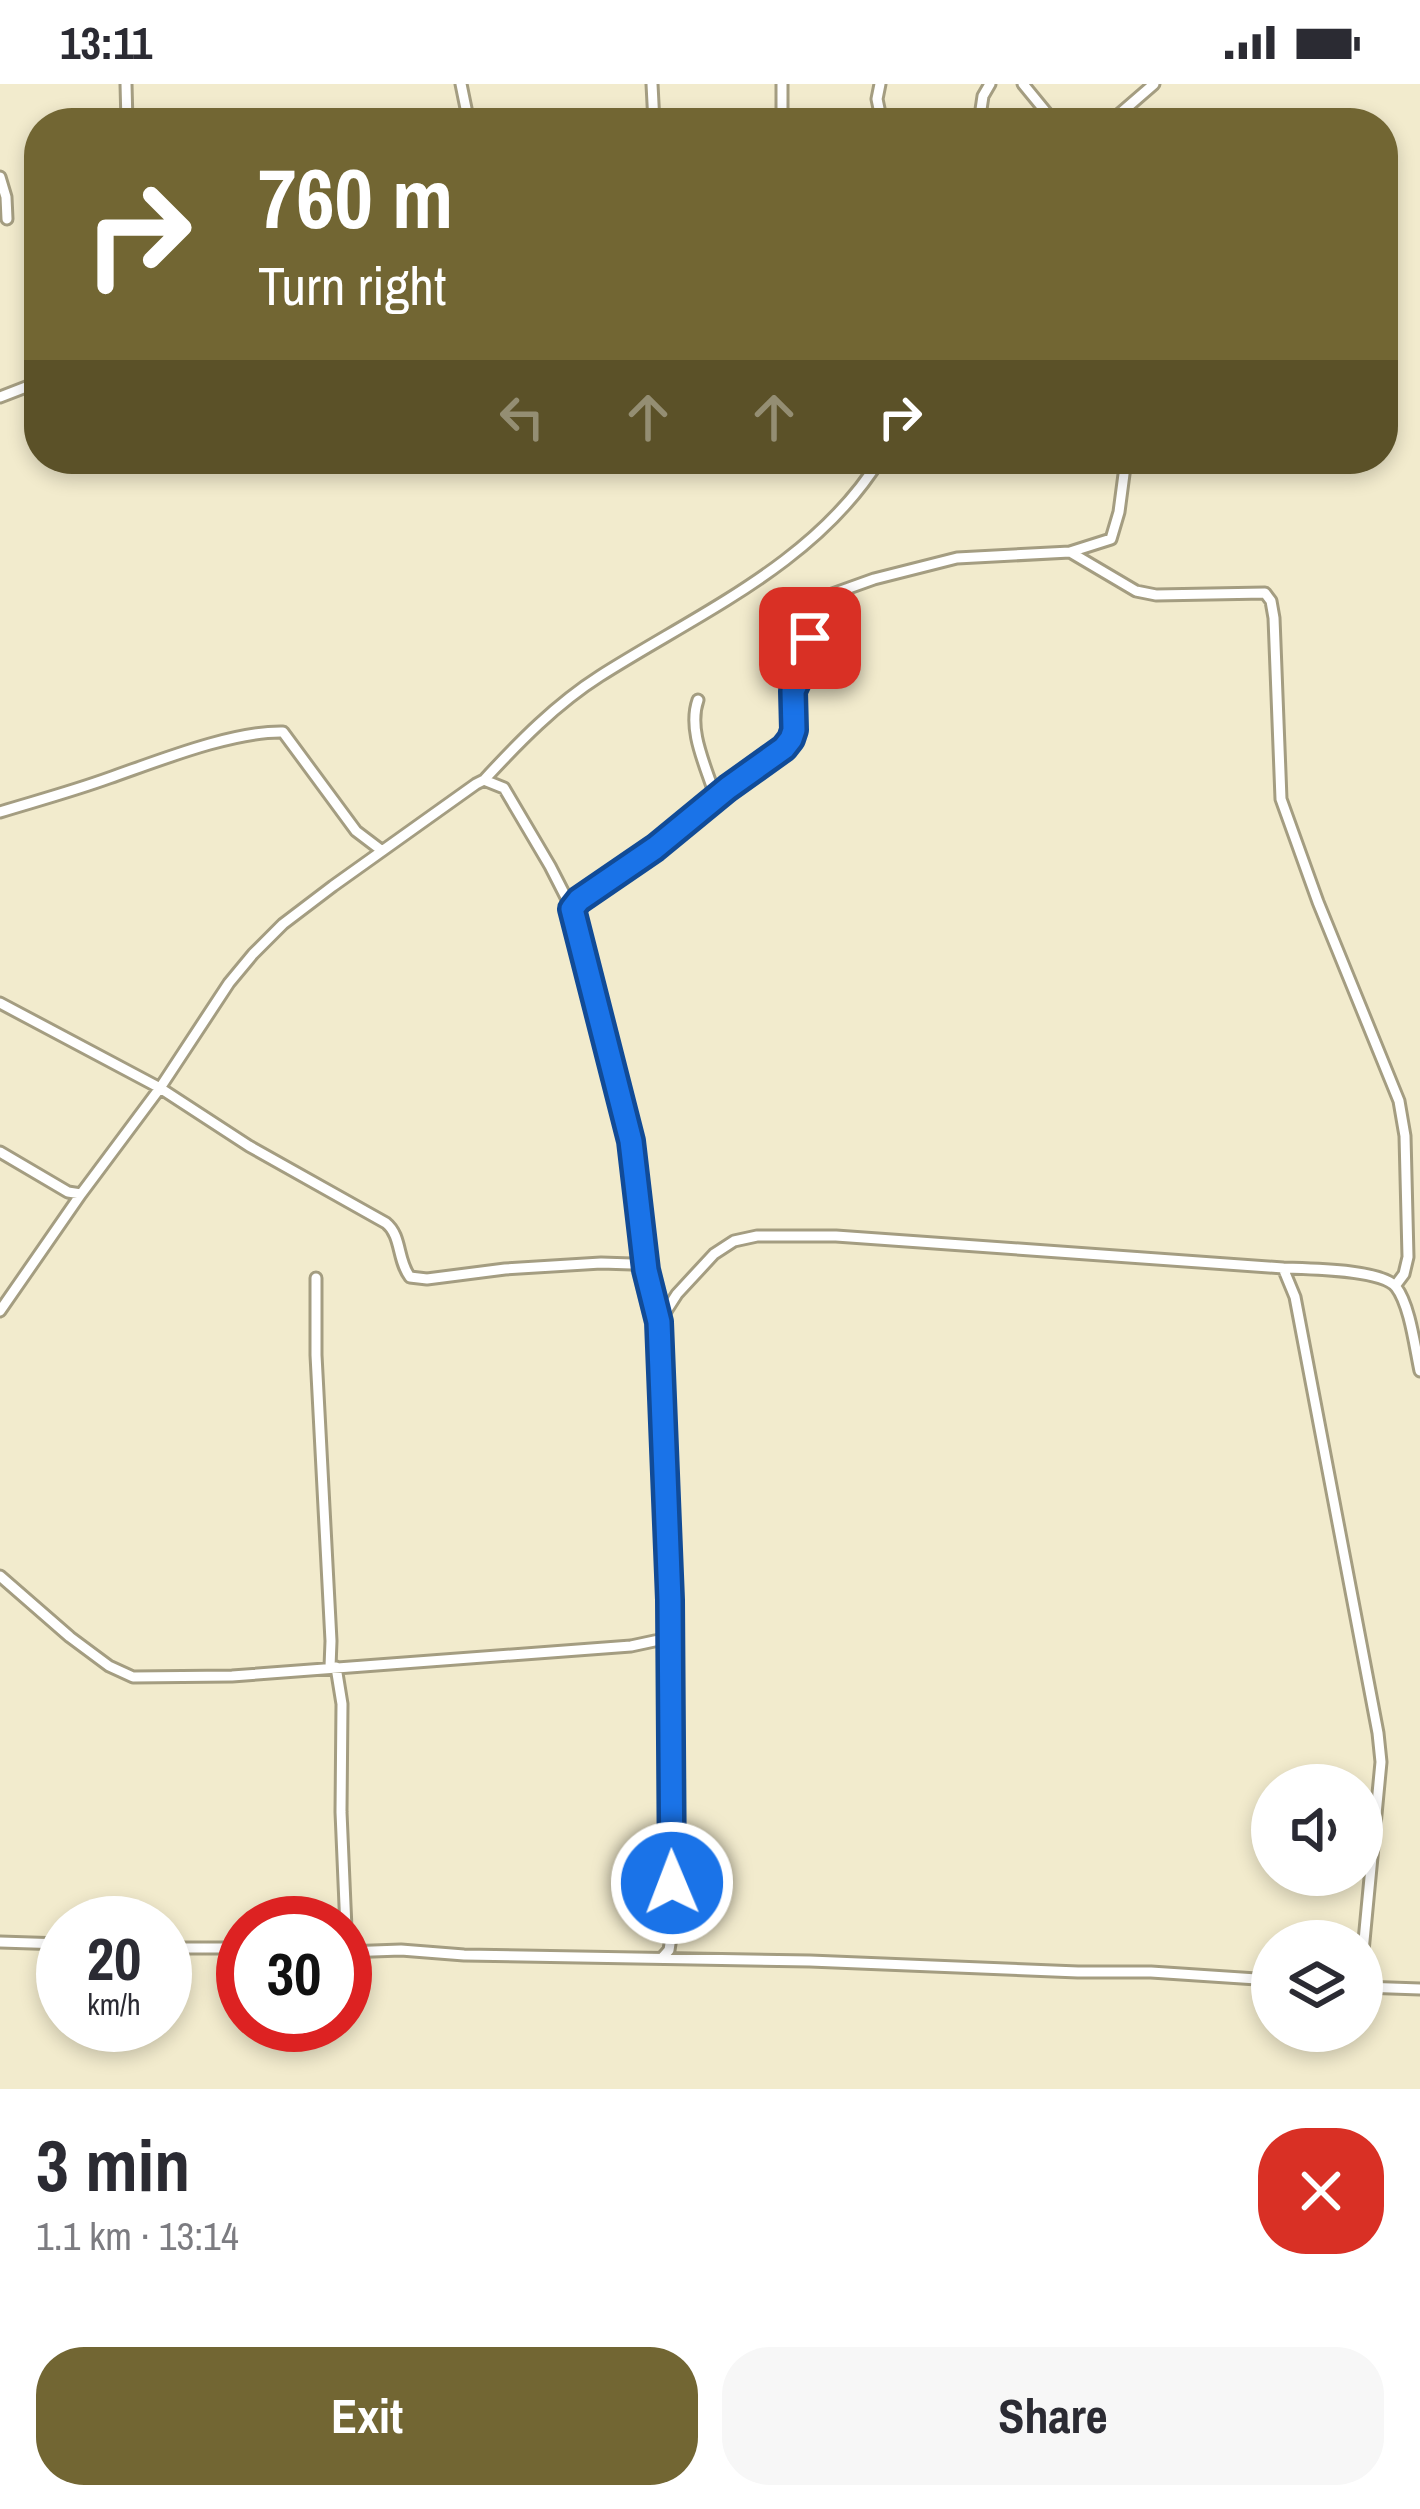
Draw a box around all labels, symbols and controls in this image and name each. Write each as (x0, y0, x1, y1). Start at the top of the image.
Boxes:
text: 13:11 (60, 12, 152, 73)
text: 760 m (258, 141, 453, 254)
icon: right (60, 156, 216, 312)
text: Turn right (258, 249, 446, 322)
icon: left (489, 384, 555, 450)
icon: ahead (615, 384, 681, 450)
icon: ahead (741, 384, 807, 450)
icon: right (867, 384, 933, 450)
pin (759, 587, 861, 689)
icon: arrive (777, 605, 843, 671)
map controls (1251, 1764, 1383, 2052)
button: sound (1251, 1764, 1383, 1896)
position arrow (609, 1820, 735, 1946)
speed limit sign: 30 (216, 1896, 372, 2052)
text: 20 (87, 1918, 141, 1999)
button: layers (1251, 1920, 1383, 2052)
text: km/h (87, 1984, 141, 2024)
text: 3 min (36, 2116, 190, 2213)
button: close (1258, 2128, 1384, 2254)
text: 1.1 km · 13:14 (36, 2210, 239, 2262)
button: Exit (36, 2347, 698, 2485)
button: Share (722, 2347, 1384, 2485)

